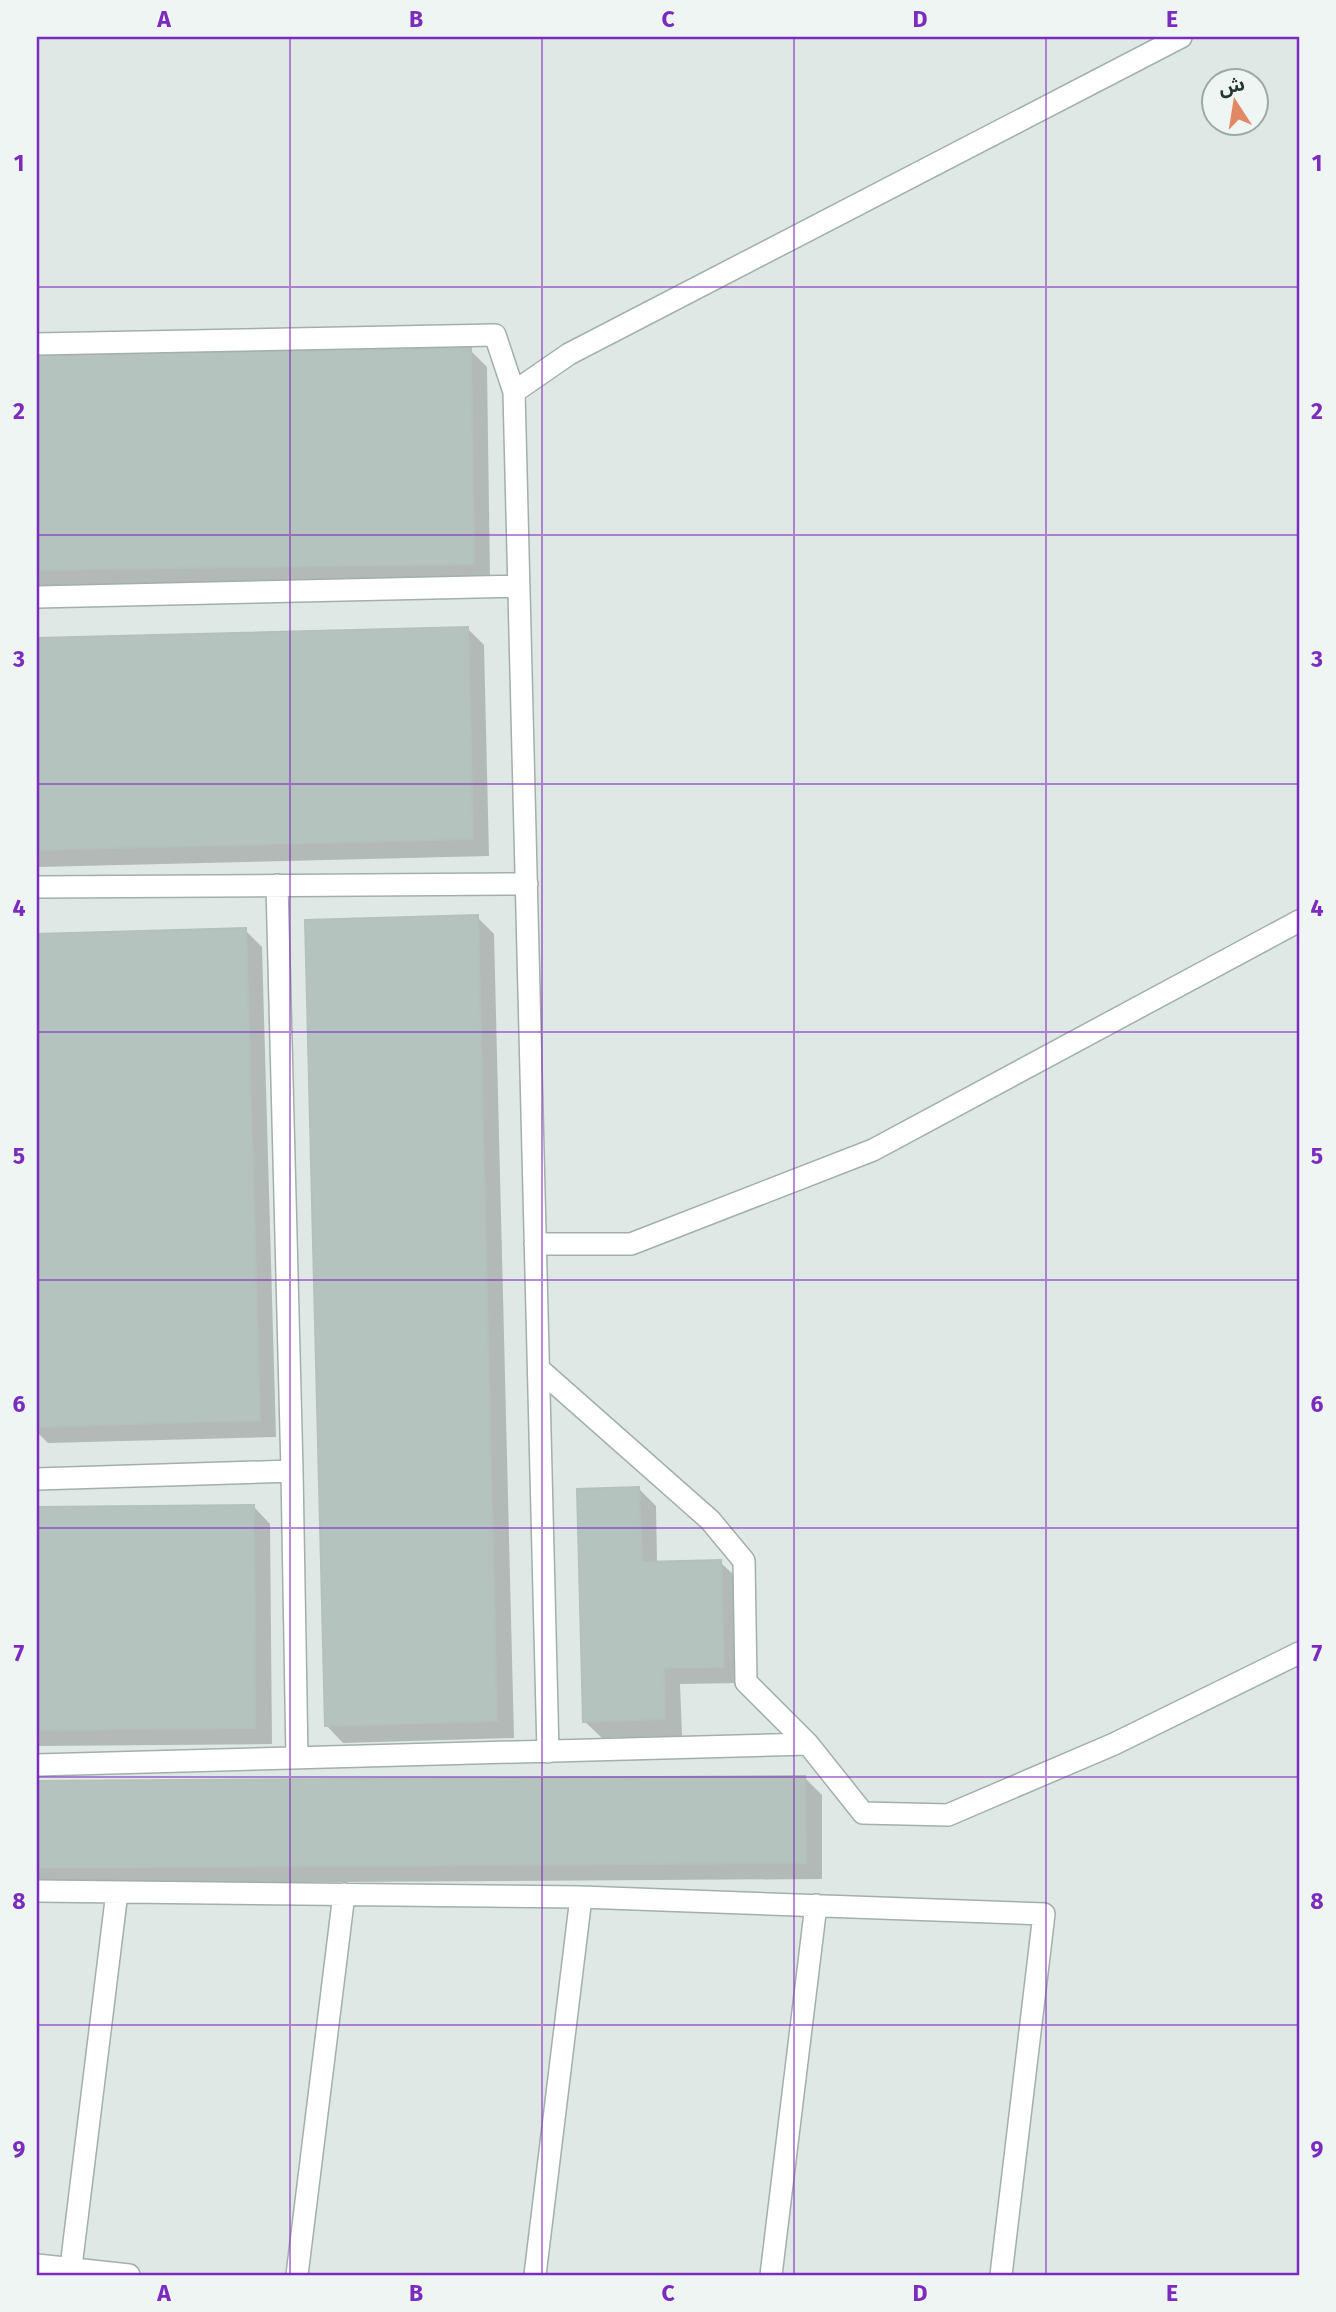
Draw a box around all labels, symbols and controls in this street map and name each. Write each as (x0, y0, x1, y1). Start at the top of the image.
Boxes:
text: A (156, 5, 171, 33)
text: B (409, 5, 423, 33)
text: C (661, 5, 675, 33)
text: D (913, 5, 928, 33)
text: E (1166, 5, 1178, 33)
north arrow (1200, 66, 1270, 136)
text: ش (1216, 72, 1247, 100)
text: 1 (14, 149, 24, 177)
text: 1 (1312, 149, 1322, 177)
text: 2 (13, 397, 25, 425)
text: 2 (1311, 397, 1323, 425)
text: 3 (12, 645, 25, 673)
text: 3 (1310, 645, 1323, 673)
text: 4 (13, 894, 26, 922)
text: 4 (1311, 894, 1324, 922)
text: 5 (13, 1142, 25, 1170)
text: 5 (1311, 1142, 1323, 1170)
text: 6 (13, 1390, 26, 1418)
text: 6 (1311, 1390, 1324, 1418)
text: 7 (14, 1639, 25, 1667)
text: 7 (1312, 1639, 1323, 1667)
text: 8 (12, 1887, 26, 1915)
text: 8 (1310, 1887, 1324, 1915)
text: 9 (13, 2135, 26, 2163)
text: 9 (1311, 2135, 1324, 2163)
text: A (156, 2279, 171, 2307)
text: B (409, 2279, 423, 2307)
text: C (661, 2279, 675, 2307)
text: D (913, 2279, 928, 2307)
text: E (1166, 2279, 1178, 2307)

